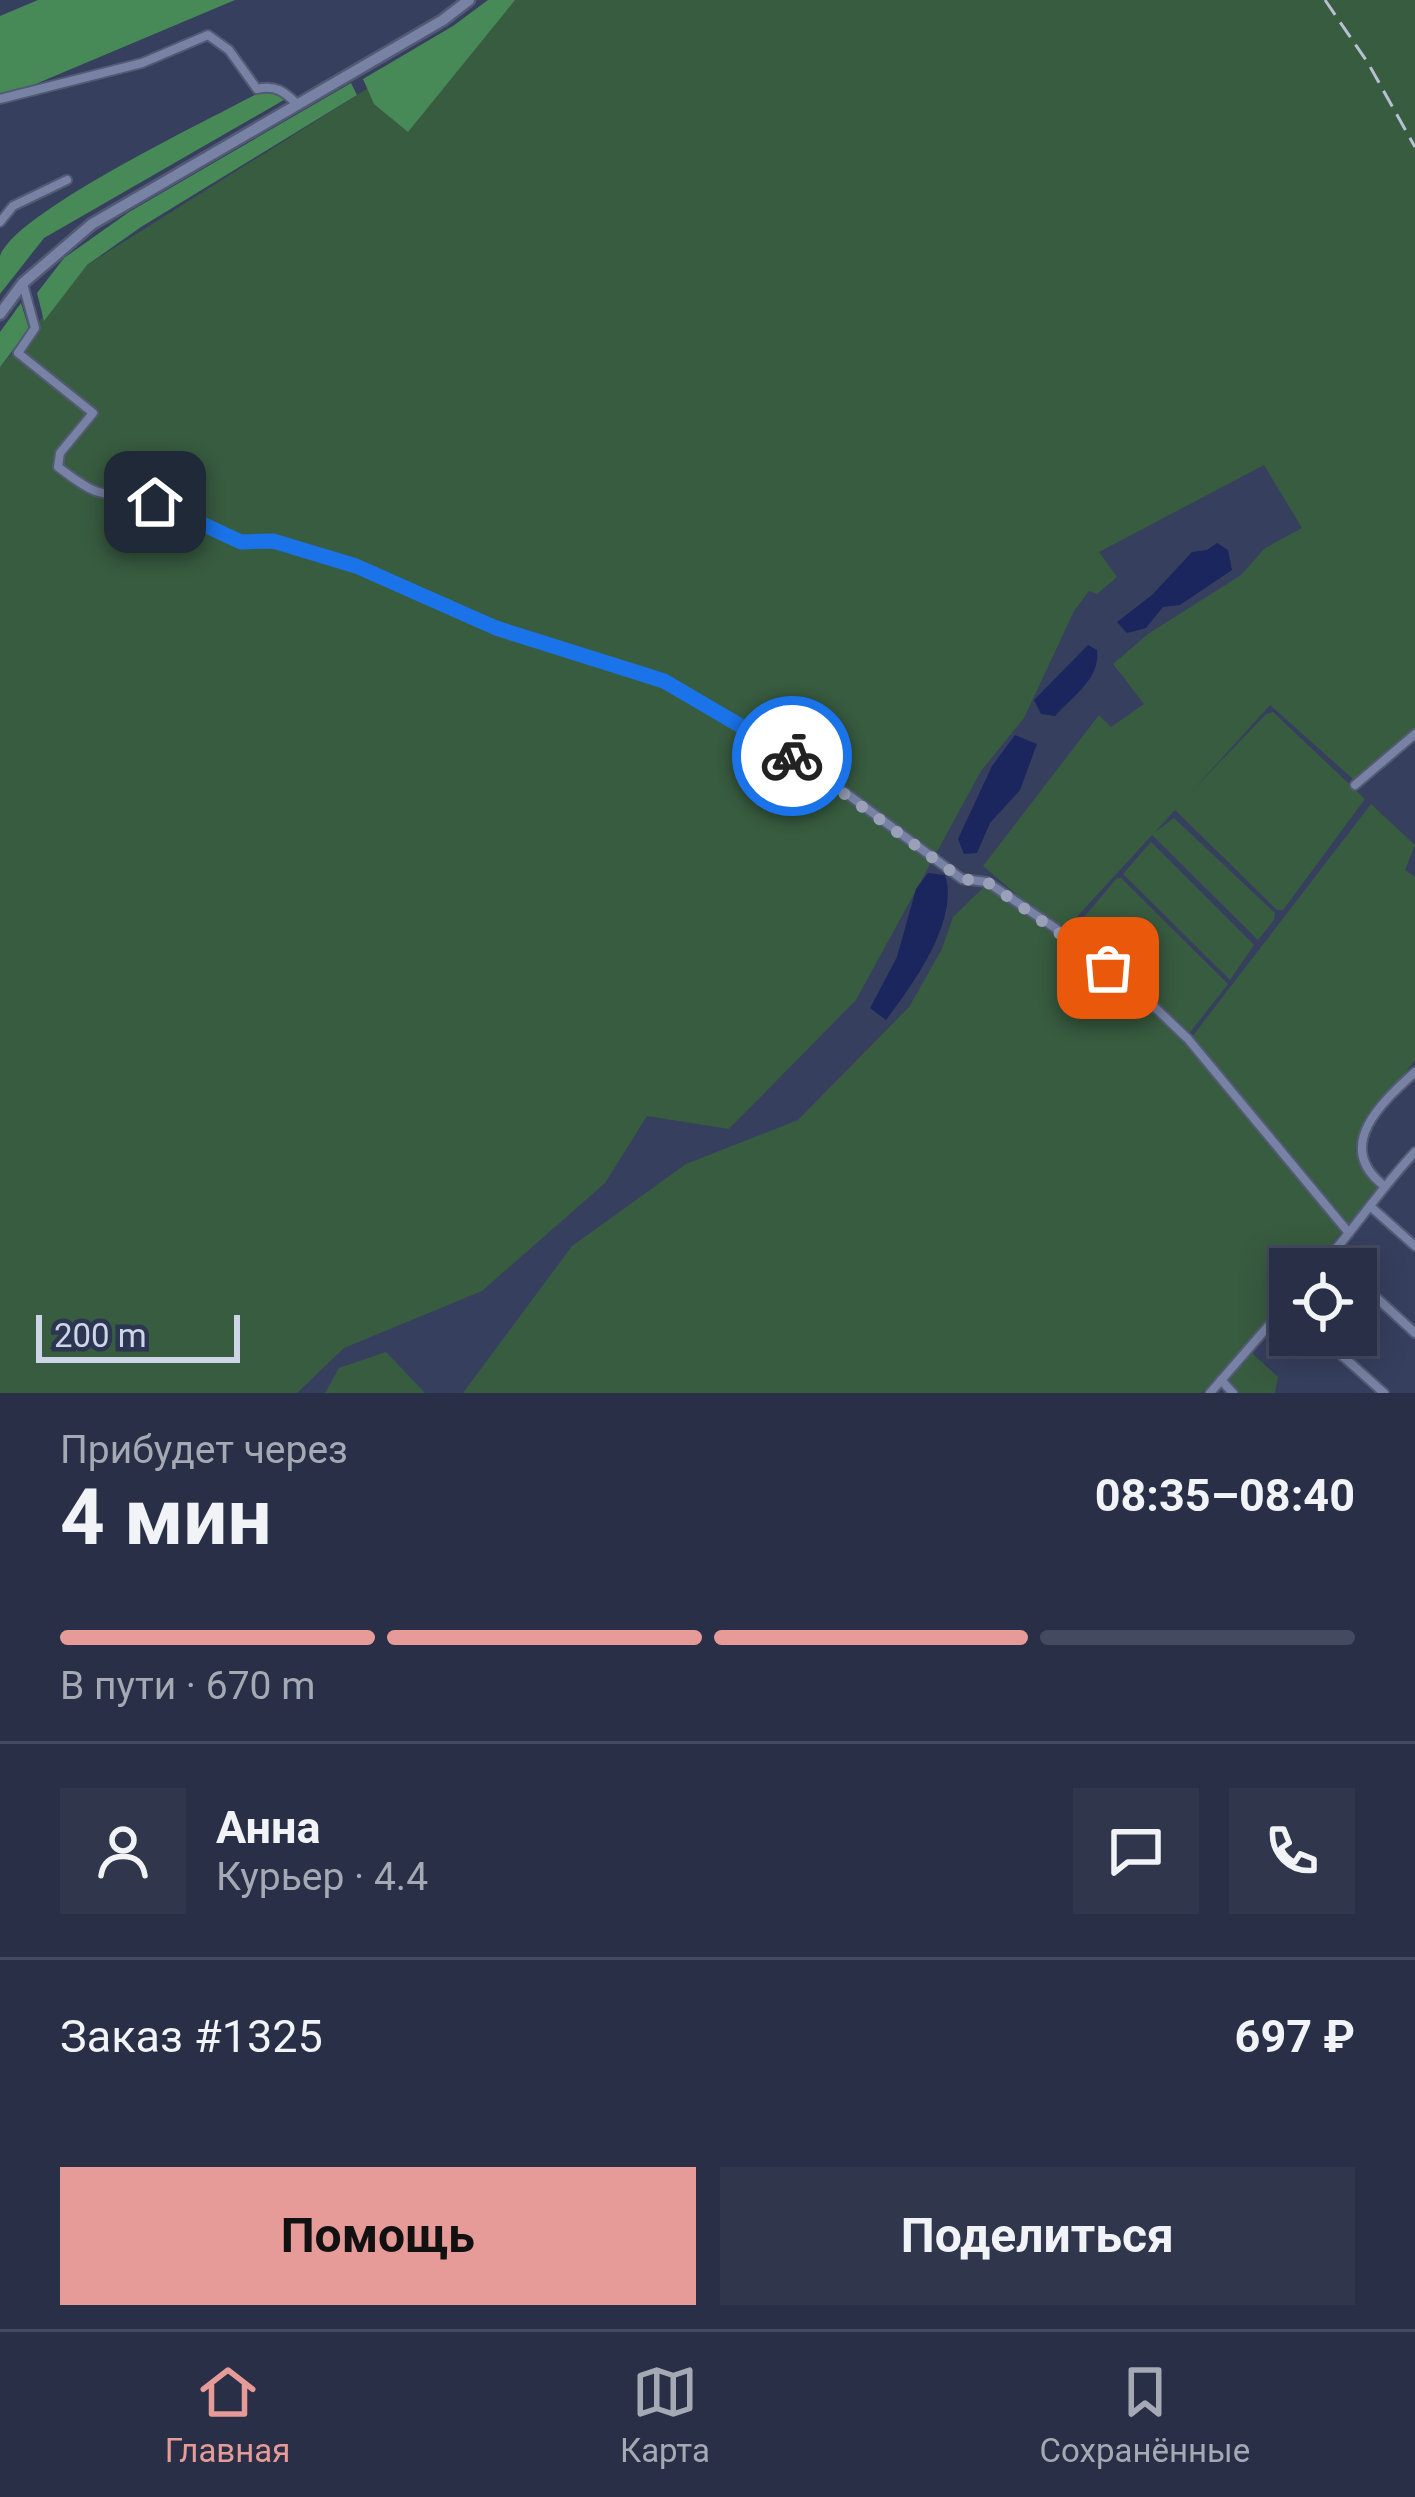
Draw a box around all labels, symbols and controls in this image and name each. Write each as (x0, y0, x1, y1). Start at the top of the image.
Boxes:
pin (104, 451, 206, 553)
icon: home (122, 469, 188, 535)
courier (732, 696, 852, 816)
icon: bike (759, 723, 825, 789)
pin (1057, 917, 1159, 1019)
icon: bag (1075, 935, 1141, 1001)
map controls (1269, 1248, 1377, 1356)
button: locate (1269, 1248, 1377, 1356)
scale bar (36, 1309, 240, 1362)
text: 200 m (54, 1316, 147, 1355)
text: Прибудет через (60, 1427, 348, 1473)
text: 08:35–08:40 (1095, 1469, 1355, 1522)
text: 4 мин (60, 1472, 272, 1563)
text: В пути · 670 m (60, 1663, 315, 1709)
button: person (60, 1788, 186, 1914)
button: chat (1073, 1788, 1199, 1914)
button: phone (1229, 1788, 1355, 1914)
text: Анна (216, 1801, 321, 1854)
text: Курьер · 4.4 (216, 1854, 428, 1900)
text: Заказ #1325 (60, 2010, 323, 2063)
text: 697 ₽ (1235, 2010, 1355, 2063)
button: Помощь (60, 2167, 696, 2305)
button: Поделиться (720, 2167, 1355, 2305)
tab: Главная (165, 2359, 290, 2470)
tab: Карта (620, 2359, 710, 2470)
tab: Сохранённые (1040, 2359, 1250, 2470)

